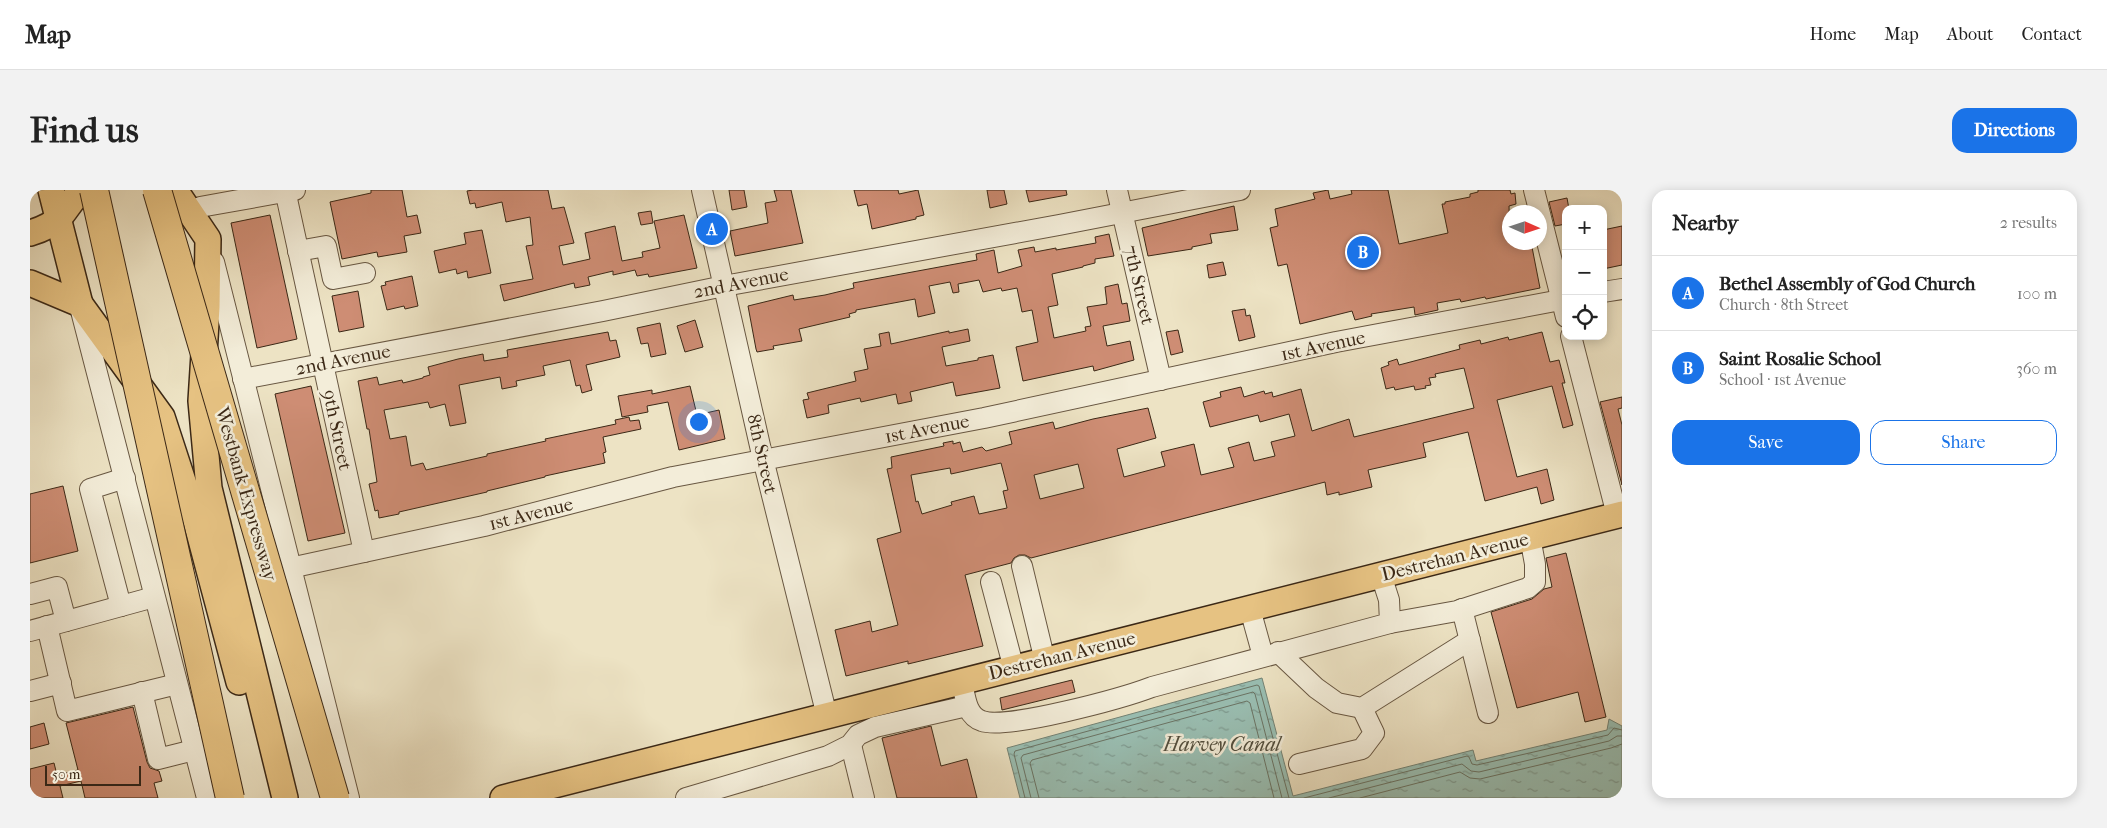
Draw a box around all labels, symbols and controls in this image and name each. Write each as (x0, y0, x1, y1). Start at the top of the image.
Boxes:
text: Map (25, 21, 71, 49)
text: Home (1809, 24, 1856, 45)
text: Map (1884, 24, 1919, 45)
text: About (1947, 24, 1993, 45)
text: Contact (2021, 24, 2082, 45)
button: Directions (1952, 108, 2077, 153)
text: Find us (30, 110, 139, 151)
north arrow (1502, 205, 1547, 250)
map controls (1562, 205, 1607, 340)
button: + (1562, 205, 1607, 250)
pin: A (696, 210, 728, 248)
text: Nearby (1672, 211, 1738, 235)
text: 2 results (2000, 213, 2057, 232)
pin: B (1347, 233, 1379, 271)
street label: 7th Street (1119, 243, 1159, 327)
button: − (1562, 250, 1607, 295)
street label: 2nd Avenue (692, 263, 790, 303)
text: Bethel Assembly of God Church (1719, 273, 1975, 295)
text: A (1683, 284, 1693, 303)
text: 100 m (2017, 284, 2057, 303)
button: locate (1562, 295, 1607, 340)
text: Church · 8th Street (1719, 295, 1849, 314)
street label: 1st Avenue (1279, 326, 1367, 366)
street label: 2nd Avenue (294, 340, 392, 380)
text: Saint Rosalie School (1719, 348, 1881, 370)
text: B (1683, 359, 1693, 378)
text: 360 m (2016, 359, 2057, 378)
text: School · 1st Avenue (1719, 370, 1846, 389)
street label: 9th Street (318, 388, 356, 472)
street label: Westbank Expressway (210, 404, 282, 584)
your location (686, 409, 712, 435)
street label: 1st Avenue (883, 410, 971, 448)
street label: 8th Street (742, 412, 782, 496)
button: Save (1672, 420, 1860, 465)
button: Share (1870, 420, 2057, 465)
street label: 1st Avenue (487, 493, 575, 535)
street label: Destrehan Avenue (1379, 528, 1531, 586)
street label: Destrehan Avenue (986, 627, 1138, 685)
water label: Harvey Canal (1162, 733, 1283, 756)
scale bar (45, 763, 141, 786)
text: 50 m (52, 766, 80, 783)

